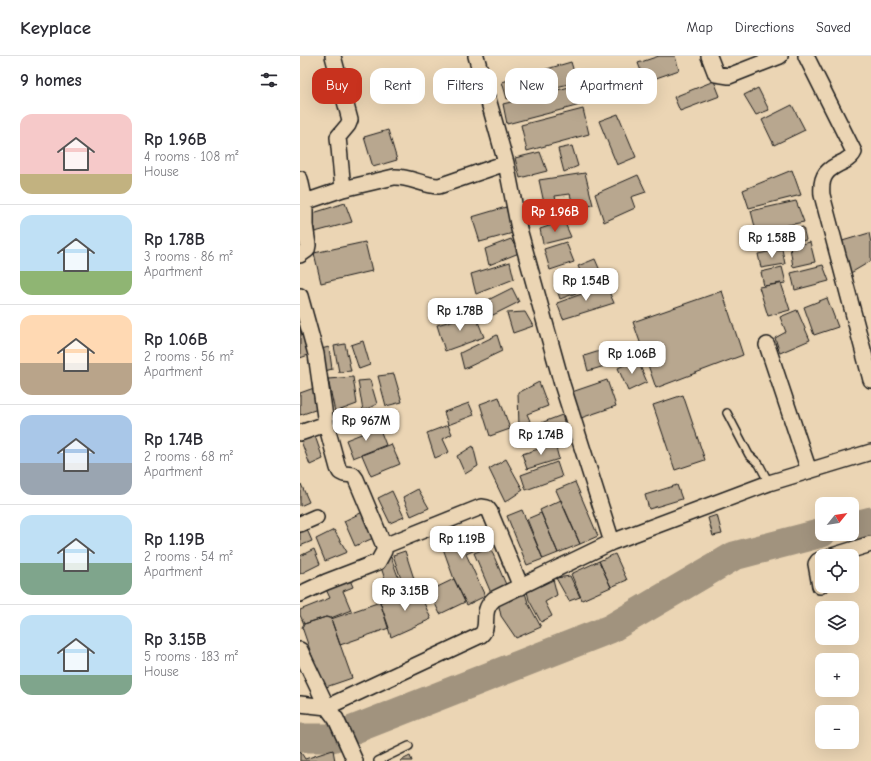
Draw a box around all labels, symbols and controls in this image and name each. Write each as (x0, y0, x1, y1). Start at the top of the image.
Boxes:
text: Keyplace (20, 17, 91, 39)
text: Map (686, 19, 713, 36)
text: Directions (735, 19, 794, 36)
text: Saved (816, 19, 851, 36)
chip: Buy (312, 68, 362, 104)
chip: Rent (370, 68, 425, 104)
chip: Filters (433, 68, 497, 104)
chip: New (505, 68, 558, 104)
chip: Apartment (566, 68, 657, 104)
icon: filters (258, 69, 280, 91)
text: 9 homes (20, 71, 82, 90)
icon: home (52, 130, 100, 178)
text: Rp 1.96B (144, 130, 207, 149)
text: 4 rooms · 108 m² (144, 149, 239, 164)
text: House (144, 164, 179, 179)
pin: Rp 1.96B (514, 199, 596, 233)
text: Rp 1.96B (531, 204, 579, 219)
pin: Rp 1.58B (731, 225, 813, 259)
text: Rp 1.78B (144, 230, 205, 249)
text: Rp 1.58B (748, 230, 796, 245)
icon: home (52, 231, 100, 279)
text: 3 rooms · 86 m² (144, 249, 233, 264)
text: Apartment (144, 264, 202, 279)
pin: Rp 1.54B (545, 268, 627, 302)
text: Rp 1.54B (562, 273, 610, 288)
pin: Rp 1.78B (419, 298, 501, 332)
text: Rp 1.78B (437, 303, 483, 318)
text: Rp 1.06B (144, 330, 208, 349)
icon: home (52, 331, 100, 379)
pin: Rp 1.06B (591, 341, 673, 375)
text: Rp 1.06B (608, 346, 656, 361)
text: 2 rooms · 56 m² (144, 349, 233, 364)
text: Apartment (144, 364, 202, 379)
pin: Rp 967M (329, 408, 403, 442)
text: Rp 967M (342, 413, 390, 428)
pin: Rp 1.74B (500, 422, 582, 456)
text: Rp 1.74B (518, 427, 564, 442)
text: Rp 1.74B (144, 430, 203, 449)
icon: home (52, 431, 100, 479)
text: 2 rooms · 68 m² (144, 449, 233, 464)
text: Apartment (144, 464, 202, 479)
north arrow (815, 497, 859, 541)
map controls (815, 497, 859, 749)
pin: Rp 1.19B (421, 526, 503, 560)
text: Rp 1.19B (144, 530, 205, 549)
icon: home (52, 531, 100, 579)
text: Rp 1.19B (439, 531, 485, 546)
text: 2 rooms · 54 m² (144, 549, 233, 564)
button: locate (815, 549, 859, 593)
text: Apartment (144, 564, 202, 579)
pin: Rp 3.15B (364, 578, 446, 612)
text: Rp 3.15B (381, 583, 429, 598)
button: layers (815, 601, 859, 645)
text: Rp 3.15B (144, 630, 206, 649)
icon: home (52, 631, 100, 679)
text: 5 rooms · 183 m² (144, 649, 238, 664)
button: + (815, 653, 859, 697)
text: House (144, 664, 179, 679)
button: − (815, 705, 859, 749)

